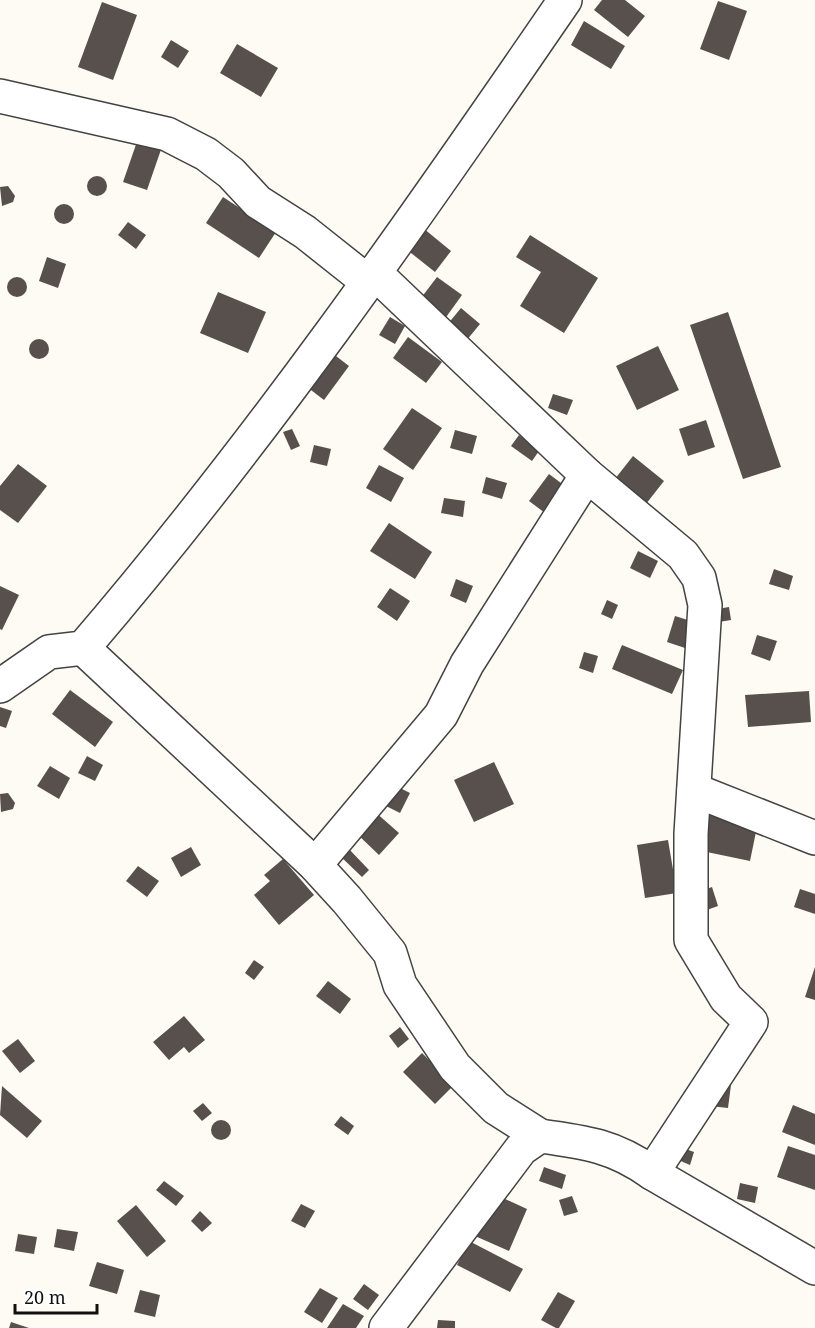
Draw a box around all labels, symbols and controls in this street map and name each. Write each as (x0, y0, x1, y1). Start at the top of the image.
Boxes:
scale bar (15, 1277, 98, 1315)
text: 20 m (24, 1285, 66, 1309)

